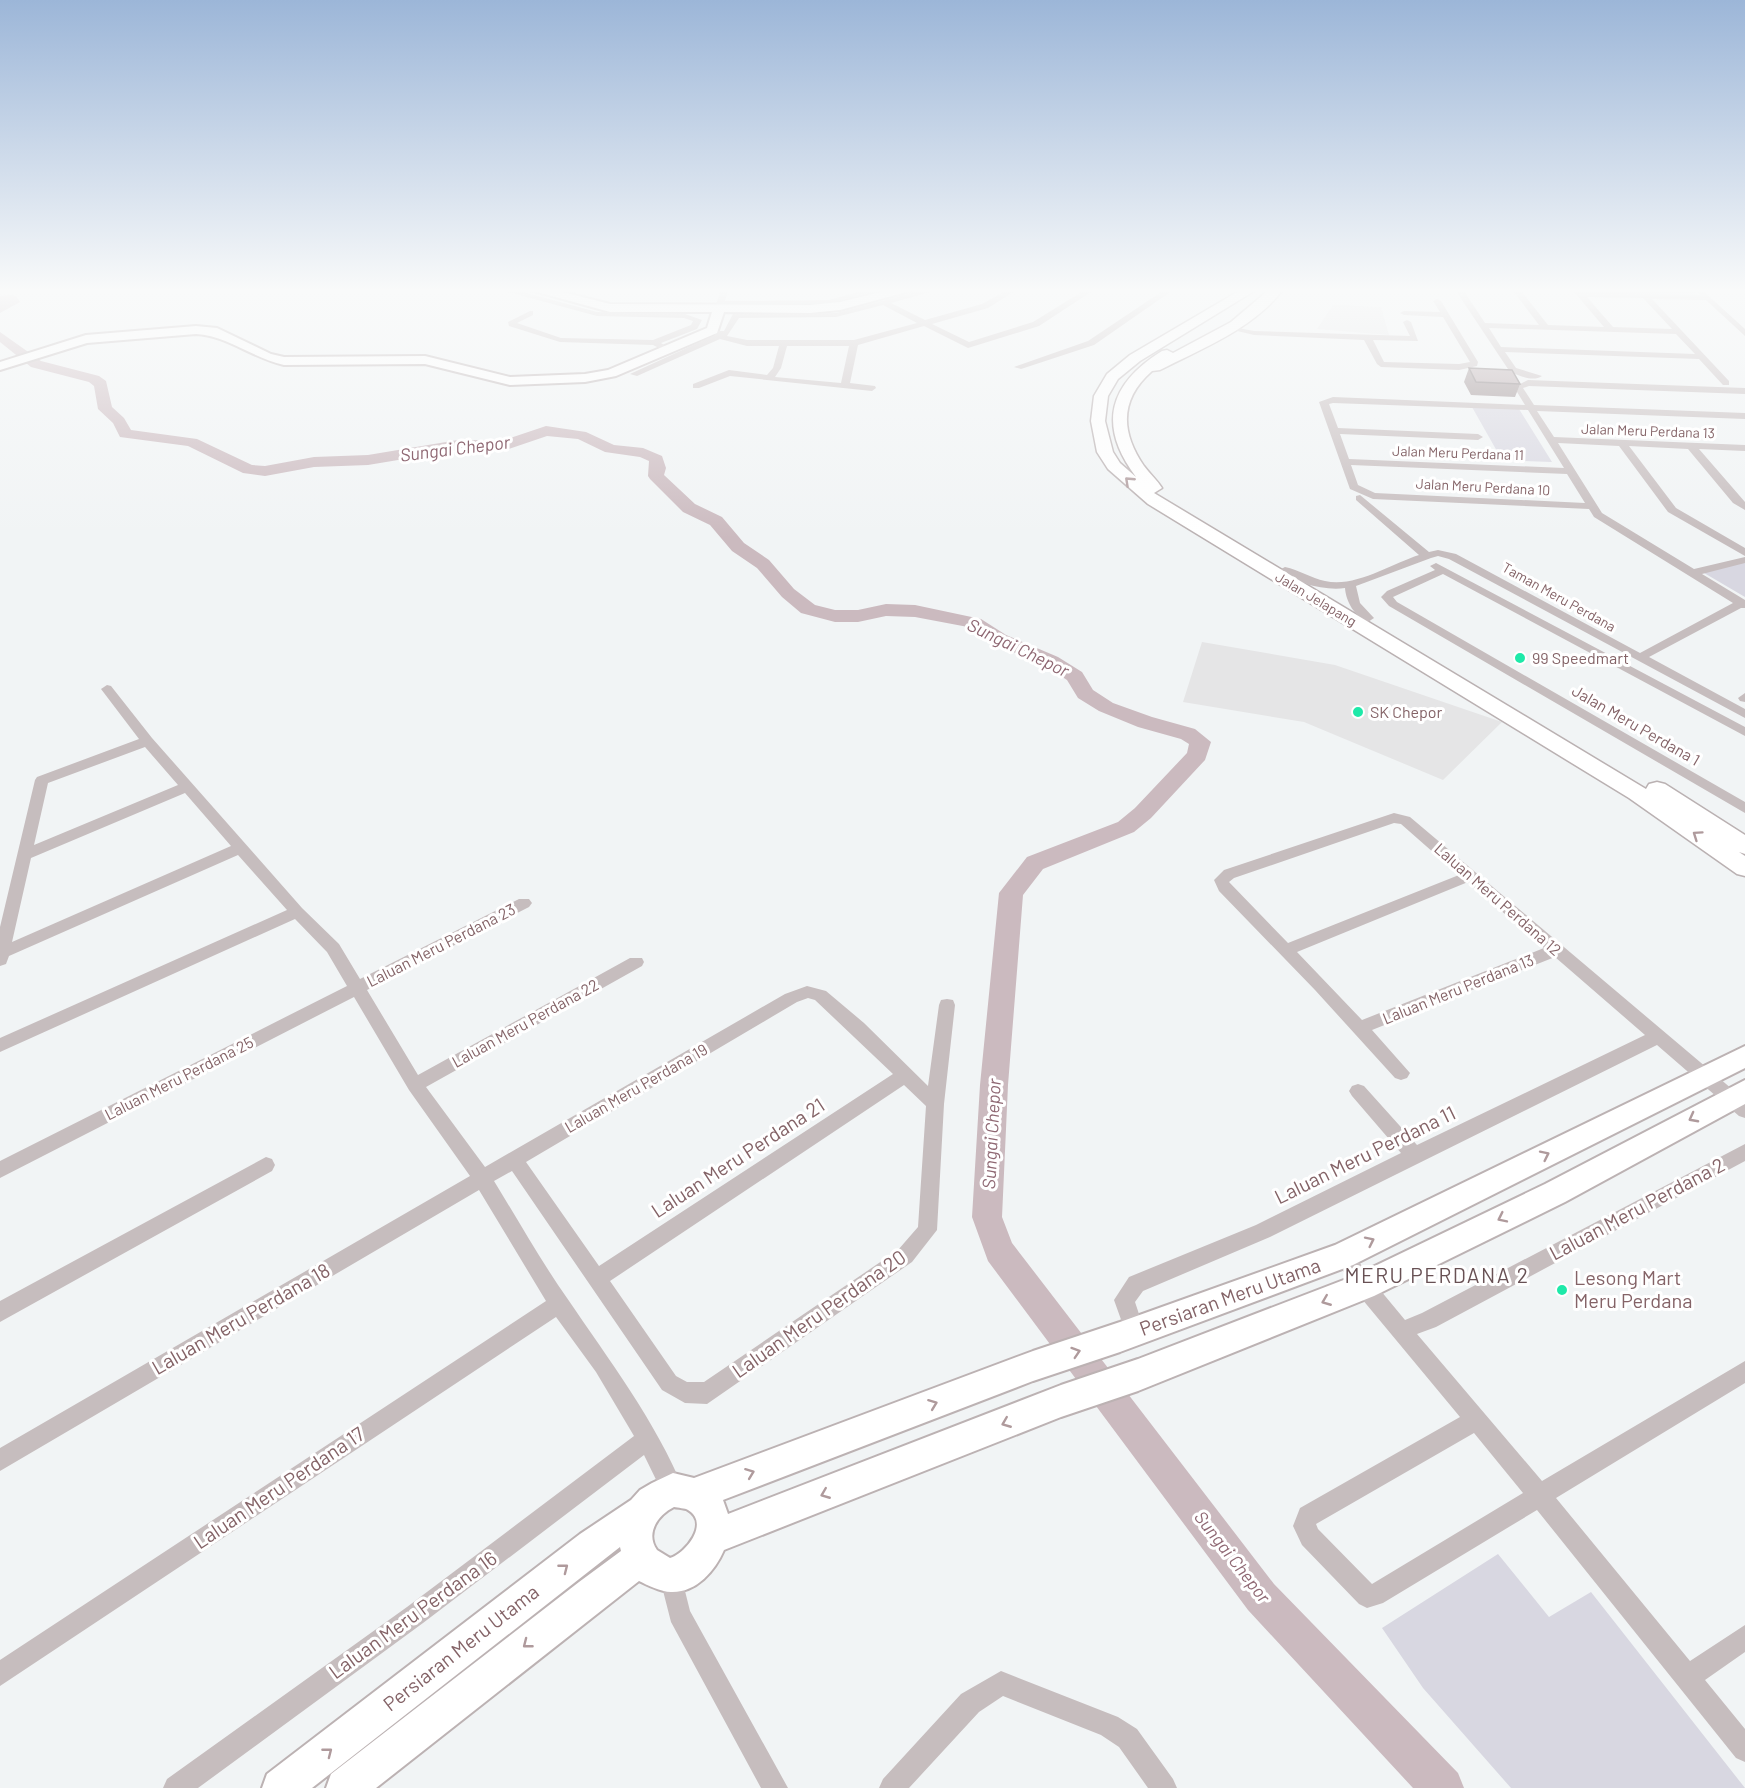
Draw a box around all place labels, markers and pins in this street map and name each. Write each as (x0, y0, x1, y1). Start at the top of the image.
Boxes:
place label: 99 Speedmart (1532, 648, 1629, 667)
marker: 99 Speedmart (1513, 651, 1527, 665)
place label: SK Chepor (1370, 702, 1443, 721)
marker: SK Chepor (1351, 705, 1365, 719)
place label: Lesong Mart Meru Perdana (1574, 1265, 1692, 1312)
marker: Lesong Mart Meru Perdana (1555, 1283, 1569, 1297)

